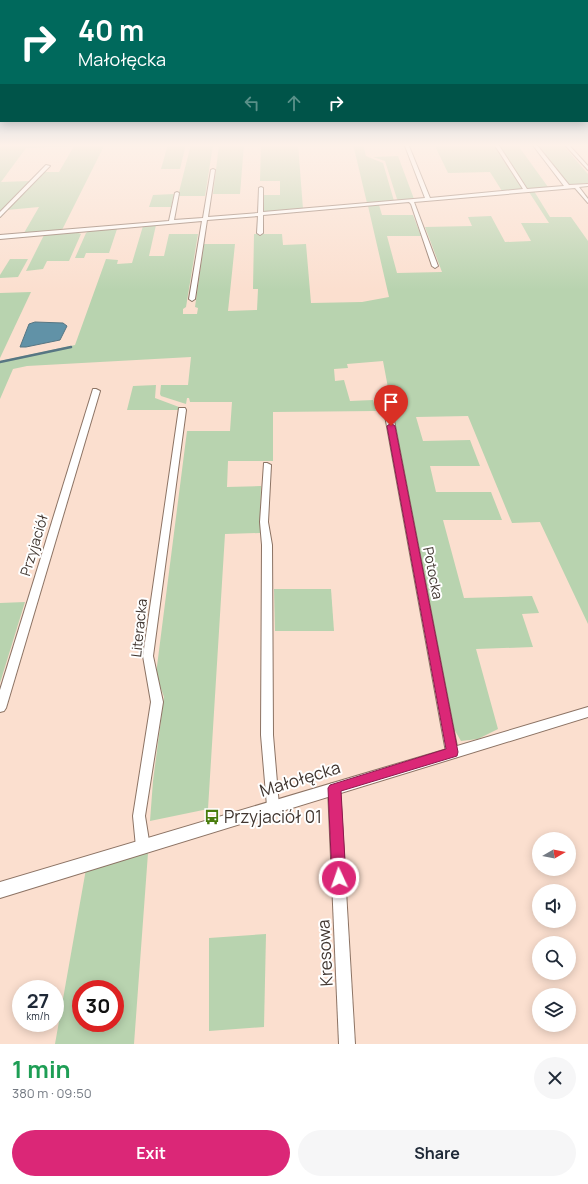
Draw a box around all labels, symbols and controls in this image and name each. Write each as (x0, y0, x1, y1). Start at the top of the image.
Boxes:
text: 40 m (78, 11, 144, 49)
icon: right (12, 16, 64, 68)
text: Małołęcka (78, 47, 166, 71)
icon: left (241, 92, 263, 114)
icon: ahead (283, 92, 305, 114)
icon: right (325, 92, 347, 114)
pin (374, 385, 408, 426)
icon: arrive (380, 391, 402, 413)
street label: Przyjaciół (15, 512, 52, 578)
street label: Potocka (419, 545, 448, 601)
street label: Literacka (126, 598, 151, 658)
street label: Małołęcka (257, 755, 343, 802)
place label: Przyjaciół 01 (224, 805, 322, 828)
bus stop icon: Przyjaciół 01 (203, 808, 221, 826)
north arrow (532, 832, 576, 876)
map controls (532, 832, 576, 1032)
position arrow (318, 857, 360, 899)
button: sound (532, 884, 576, 928)
street label: Kresowa (311, 919, 338, 987)
button: search (532, 936, 576, 980)
speed limit sign: 30 (72, 980, 124, 1032)
text: 27 (27, 987, 49, 1014)
button: layers (532, 988, 576, 1032)
text: km/h (26, 1009, 50, 1023)
text: 1 min (12, 1052, 71, 1085)
button: close (534, 1057, 576, 1099)
text: 380 m · 09:50 (12, 1084, 92, 1102)
button: Exit (12, 1130, 290, 1176)
button: Share (298, 1130, 576, 1176)

